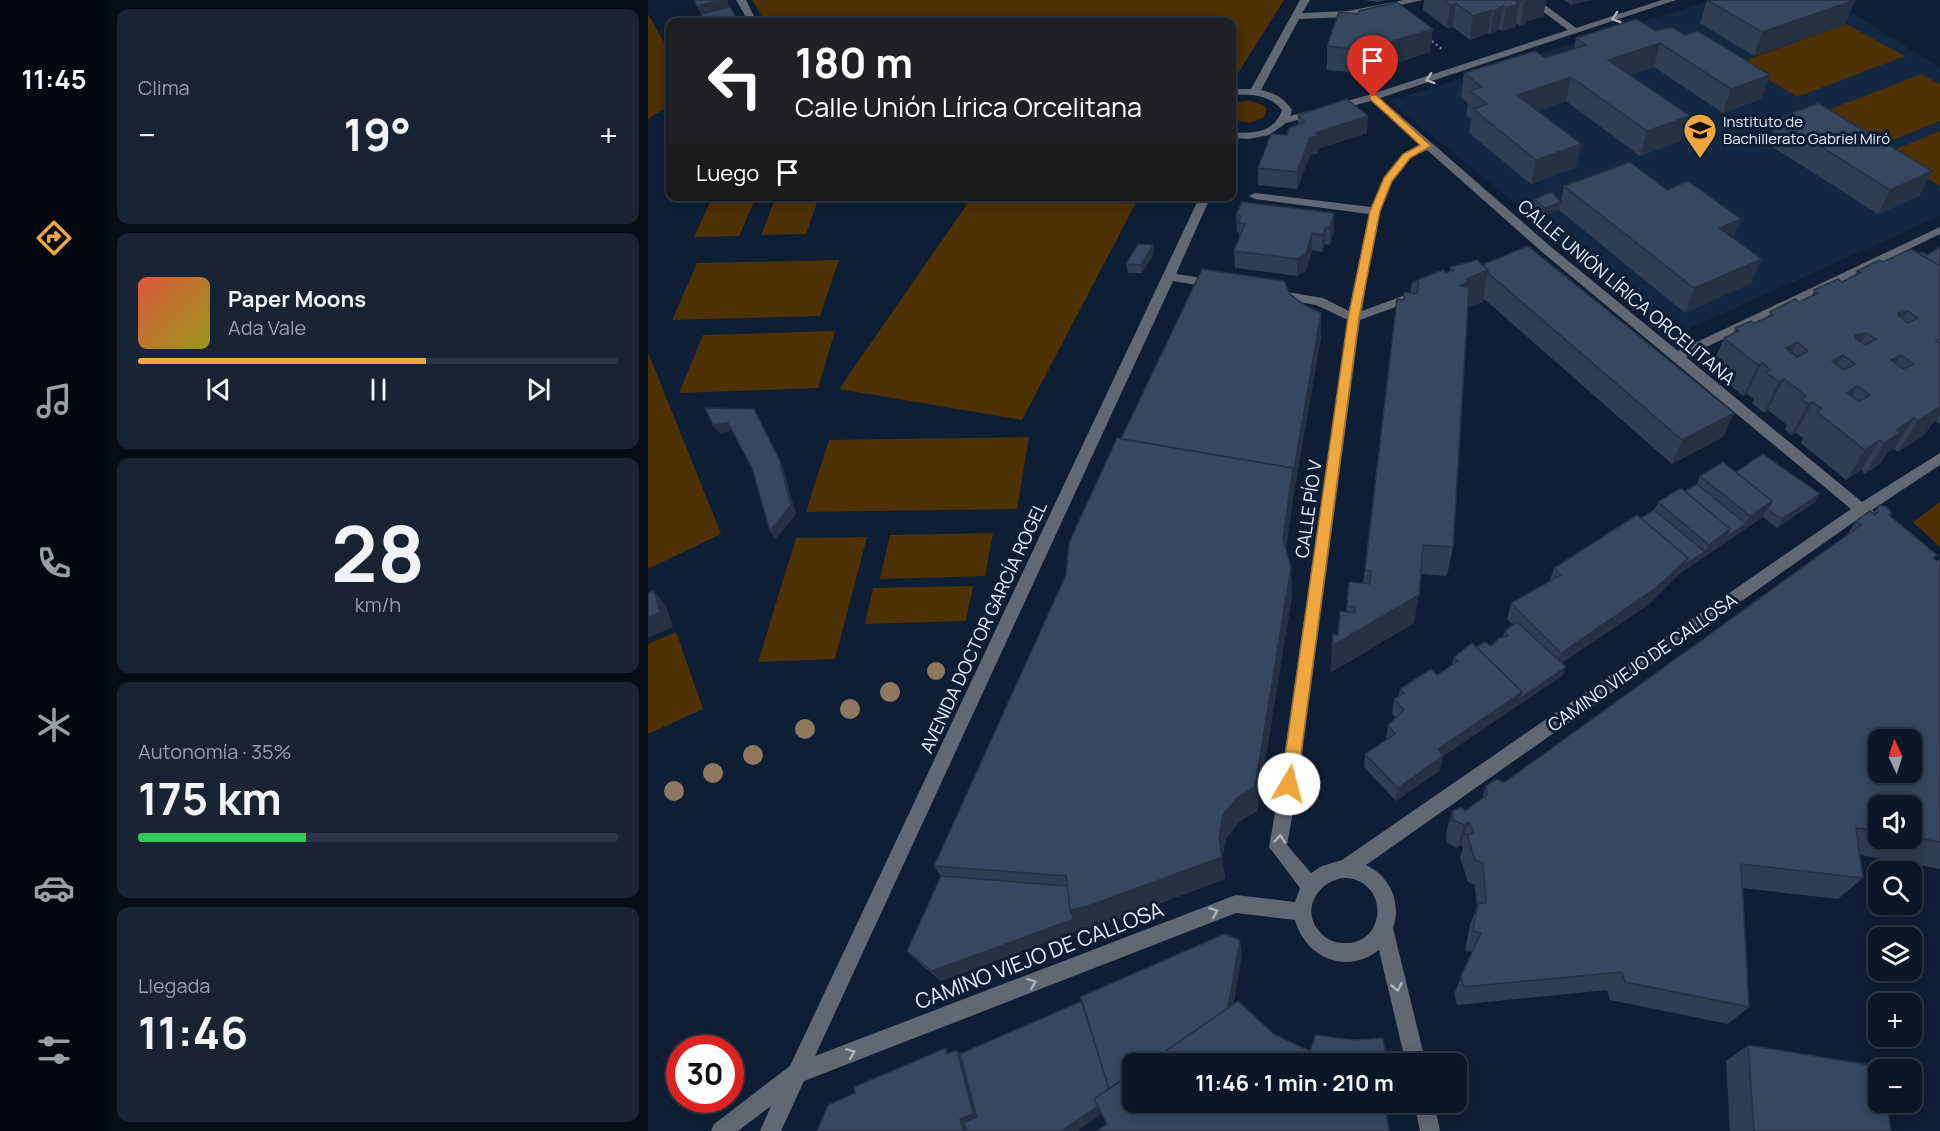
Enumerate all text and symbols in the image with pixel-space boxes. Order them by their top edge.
one-way arrow [1611,11,1622,23]
text: 180 m [795,33,913,91]
pin [1347,35,1398,97]
icon: left [696,42,774,120]
icon: arrive [1356,44,1389,77]
text: 11:45 [21,60,87,97]
one-way arrow [1425,72,1436,84]
text: Clima [138,74,190,101]
text: Calle Unión Lírica Orcelitana [795,88,1142,125]
text: 19° [343,103,411,165]
place label: Instituto de Bachillerato Gabriel Miró [1723,111,1890,149]
text: − [138,112,156,157]
text: + [599,112,618,157]
school or university icon: Instituto de Bachillerato Gabriel Miró [1682,112,1718,159]
icon: arrive [771,156,804,189]
text: Luego [696,158,759,188]
street label: CALLE UNIÓN LÍRICA ORCELITANA [1513,194,1741,391]
icon: directions [33,217,75,259]
text: Paper Moons [228,284,366,314]
text: Ada Vale [228,314,306,341]
icon: previous [202,373,235,406]
icon: pause [362,373,395,406]
icon: next [522,373,555,406]
icon: music [33,380,75,422]
street label: CALLE PÍO V [1289,458,1327,560]
street label: AVENIDA DOCTOR GARCÍA ROGEL [914,497,1052,757]
text: 28 [331,499,425,605]
icon: phone [33,542,75,584]
street label: CAMINO VIEJO DE CALLOSA [1543,587,1742,737]
text: km/h [355,591,401,618]
icon: climate [33,704,75,746]
north arrow [1868,729,1922,783]
map controls [1868,729,1922,1113]
text: Autonomía · 35% [138,738,292,765]
position arrow [1257,752,1321,816]
text: 175 km [138,767,282,829]
button: sound [1868,795,1922,849]
one-way arrow [1273,834,1286,844]
button: search [1868,861,1922,915]
icon: car [33,867,75,909]
street label: CAMINO VIEJO DE CALLOSA [911,895,1167,1015]
one-way arrow [1208,907,1219,919]
button: layers [1868,927,1922,981]
text: Llegada [138,972,210,999]
one-way arrow [1027,977,1037,990]
one-way arrow [1390,981,1403,991]
button: + [1868,993,1922,1047]
text: 11:46 [138,1001,248,1063]
icon: filters [33,1029,75,1071]
speed limit sign: 30 [666,1035,744,1113]
one-way arrow [844,1048,855,1060]
button: − [1868,1059,1922,1113]
text: 11:46 · 1 min · 210 m [1195,1068,1394,1098]

